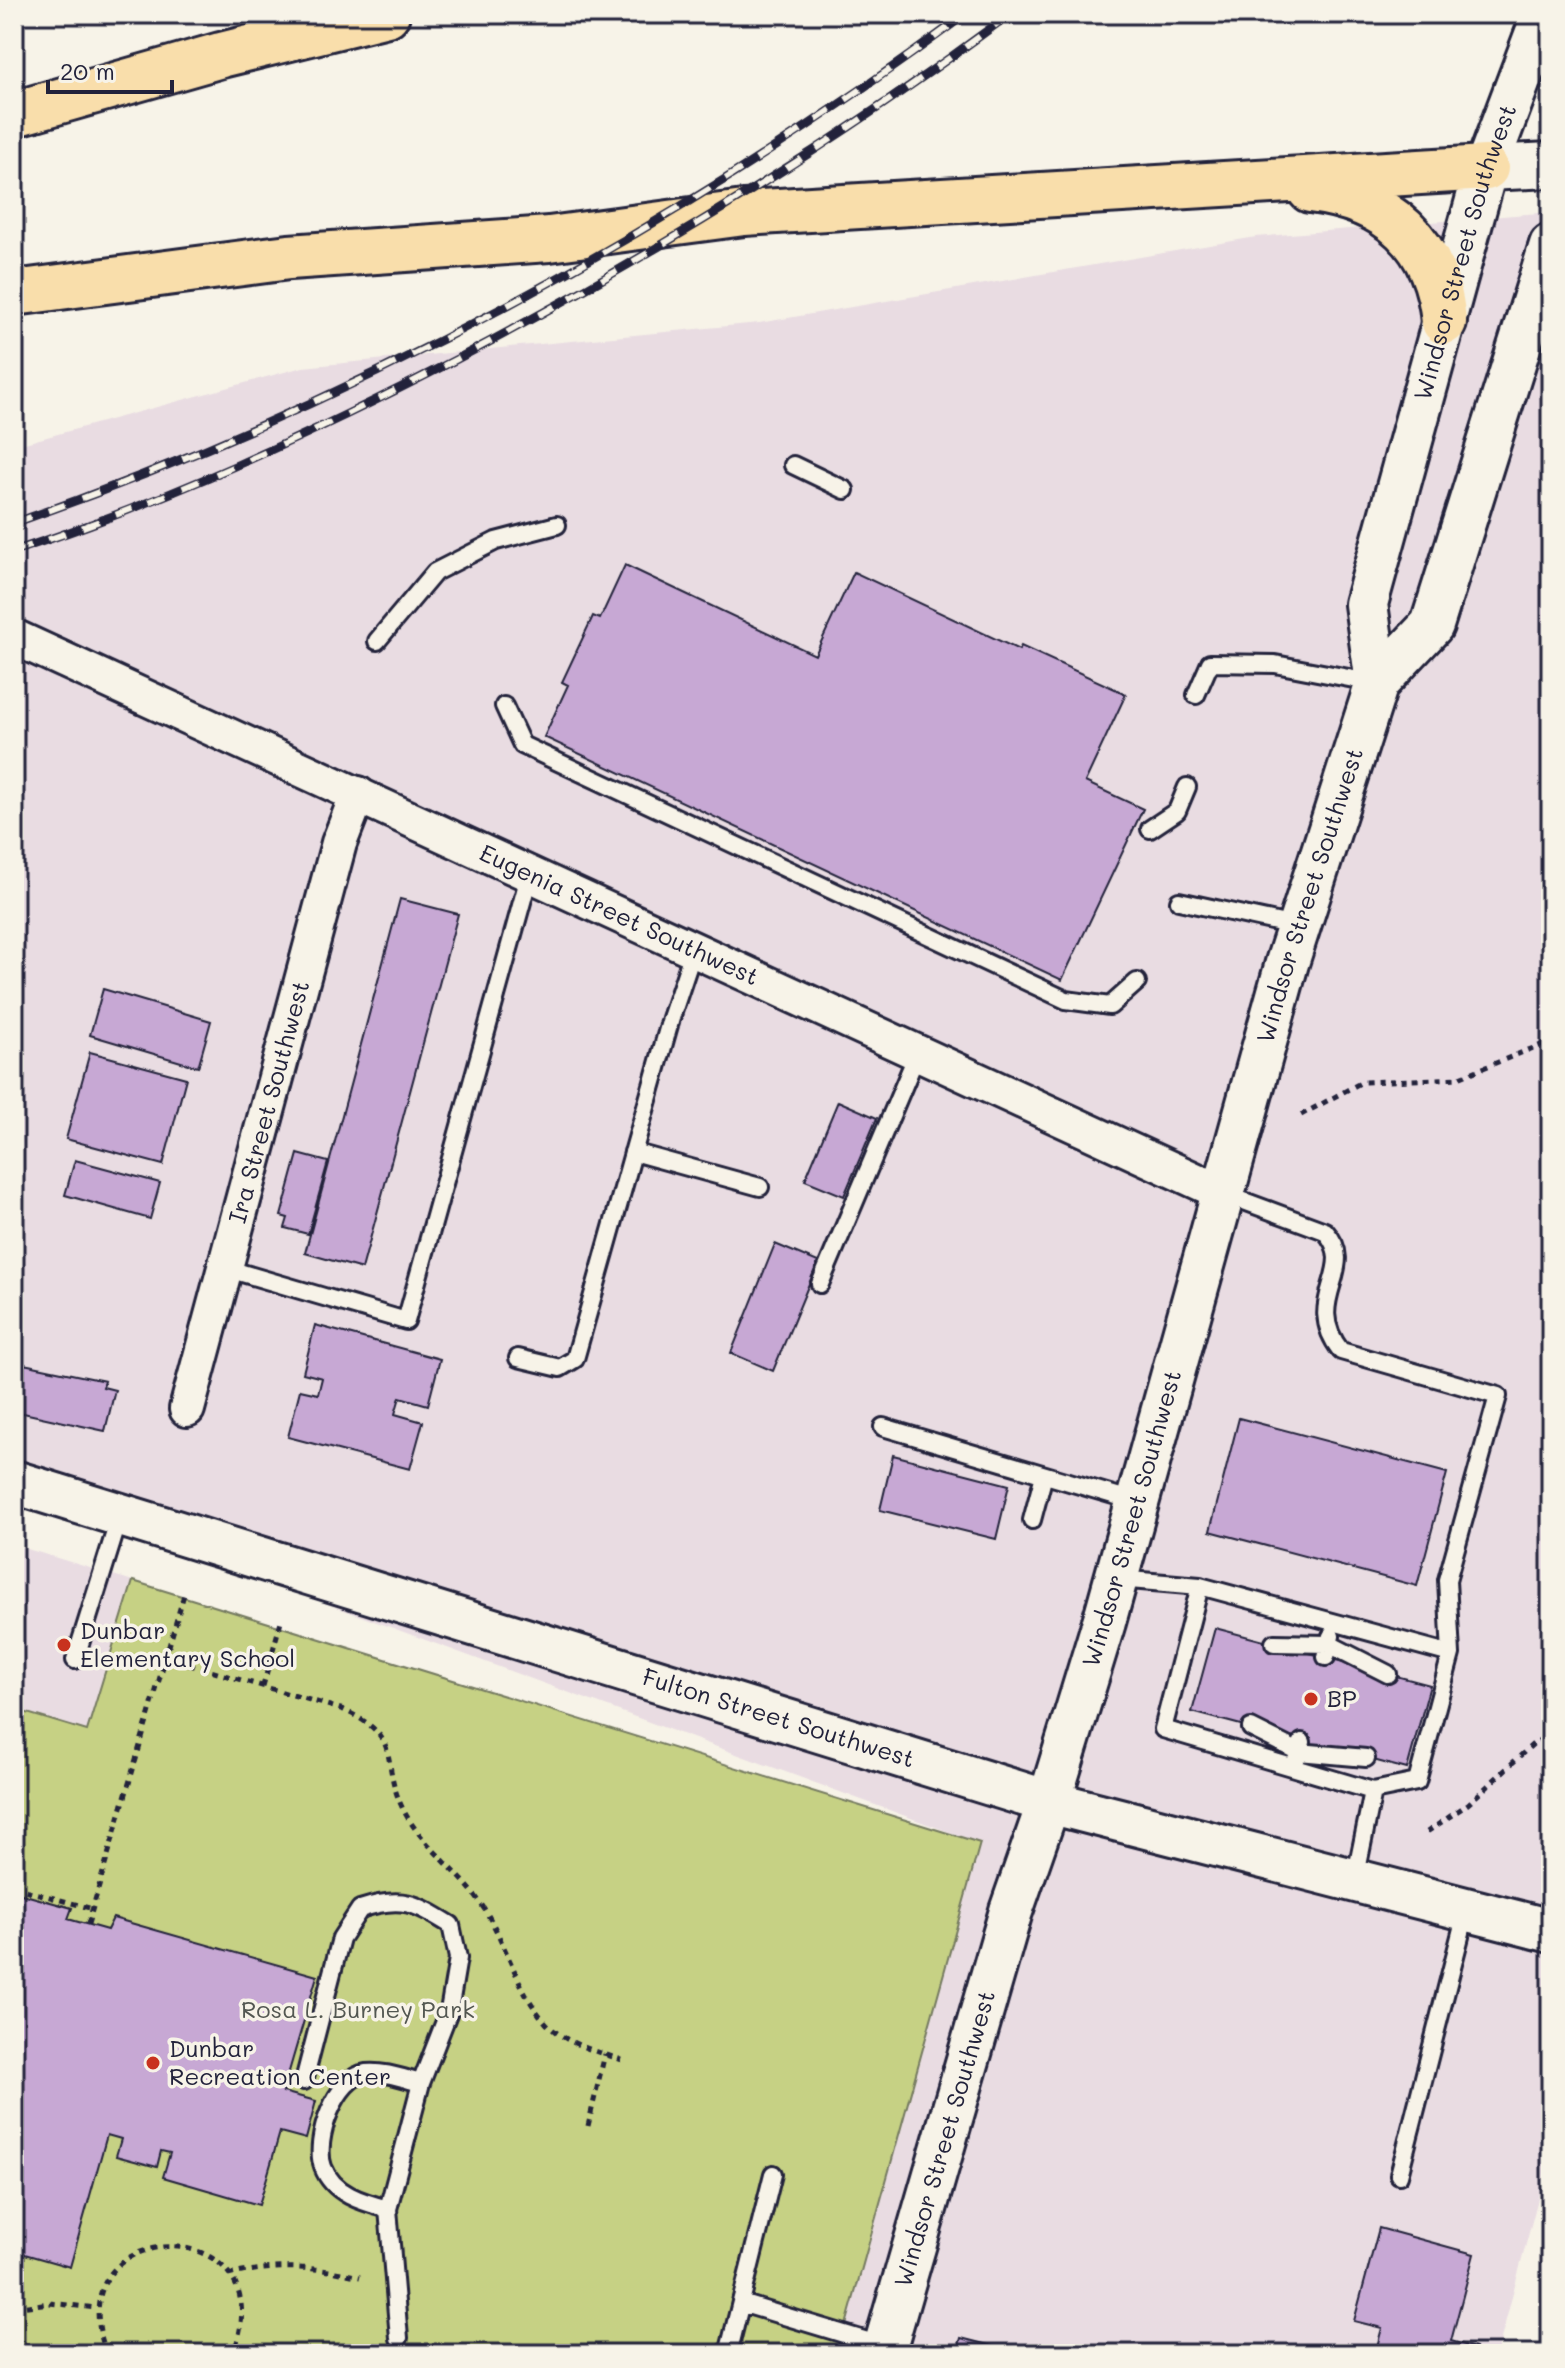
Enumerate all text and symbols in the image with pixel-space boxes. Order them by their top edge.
scale bar [48,44,172,94]
text: 20 m [60,55,115,86]
street label: Windsor Street Southwest [1406,99,1523,404]
street label: Windsor Street Southwest [1249,744,1369,1046]
street label: Eugenia Street Southwest [475,836,764,991]
street label: Ira Street Southwest [221,977,315,1226]
street label: Windsor Street Southwest [1074,1366,1187,1671]
place label: Dunbar Elementary School [80,1614,295,1673]
marker: Dunbar Elementary School [55,1636,73,1654]
street label: Fulton Street Southwest [639,1660,919,1774]
place label: BP [1327,1682,1357,1713]
marker: BP [1302,1690,1320,1708]
street label: Windsor Street Southwest [886,1986,1001,2290]
park label: Rosa L. Burney Park [241,1993,475,2024]
place label: Dunbar Recreation Center [169,2032,391,2091]
marker: Dunbar Recreation Center [144,2054,162,2072]

